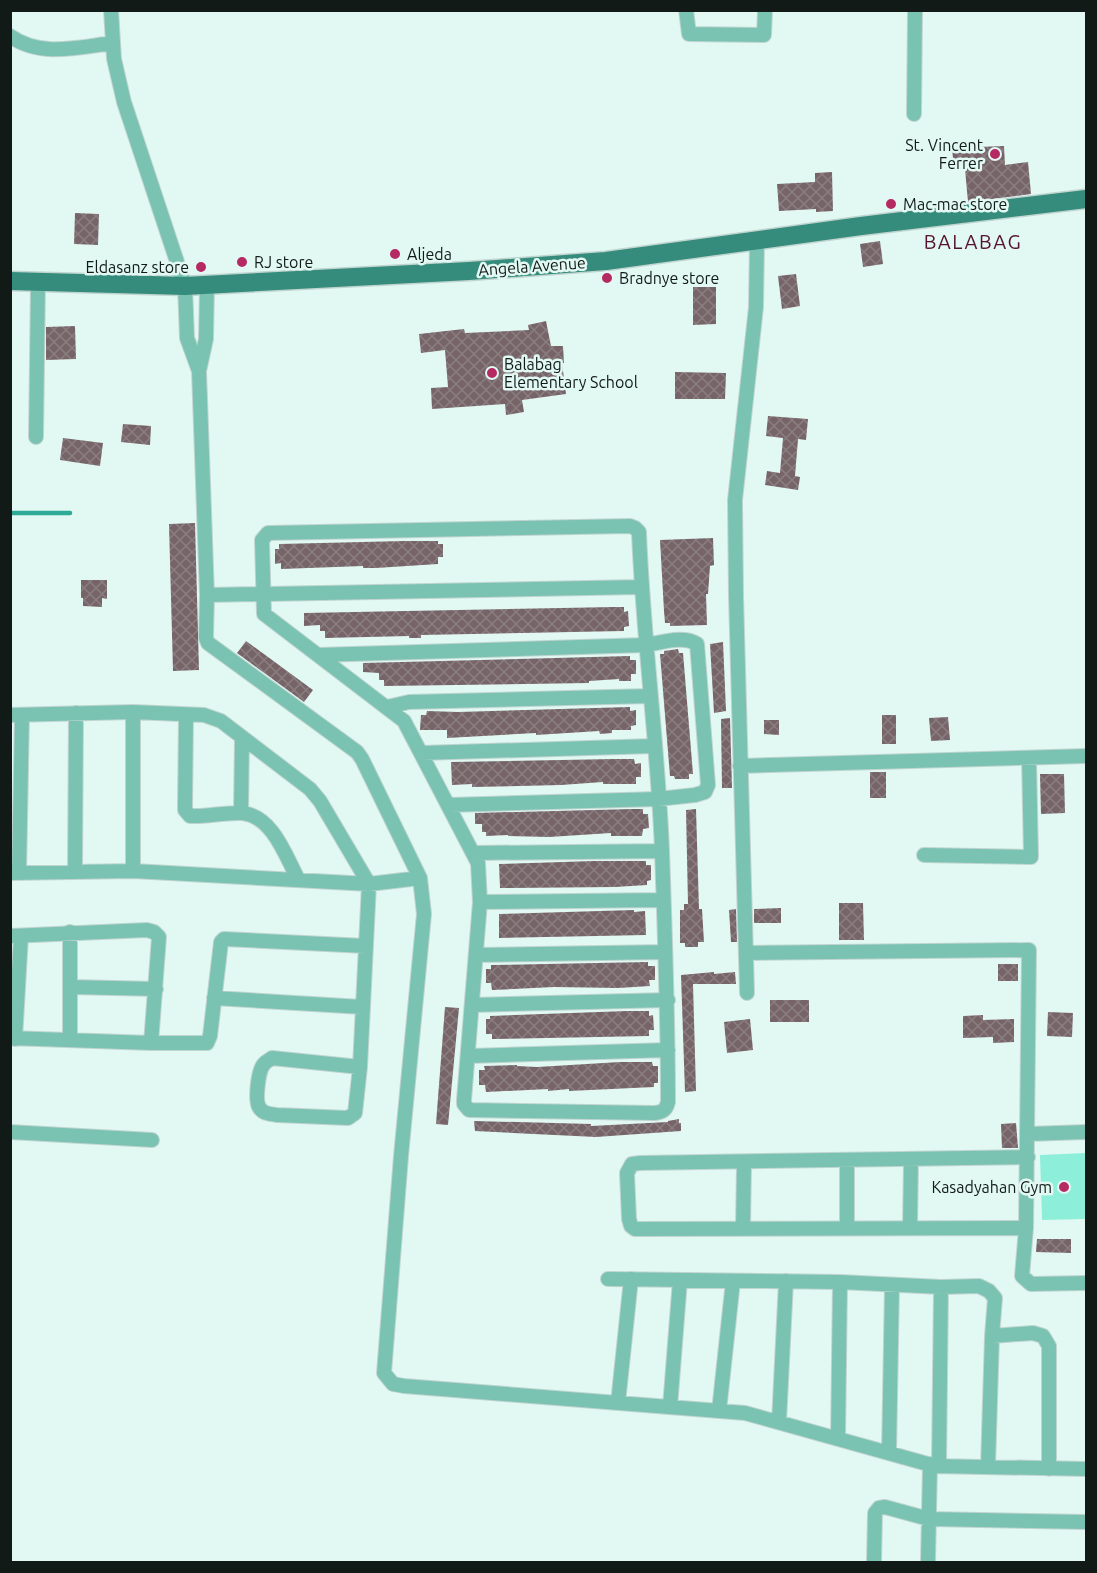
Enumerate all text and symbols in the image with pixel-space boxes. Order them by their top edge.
place label: St. Vincent Ferrer [905,136,984,172]
marker: St. Vincent Ferrer [988,147,1002,161]
place label: Mac-mac store [903,195,1007,213]
marker: Mac-mac store [884,197,898,211]
district label: BALABAG [924,230,1022,253]
place label: Aljeda [407,245,452,263]
marker: Aljeda [388,247,402,261]
place label: RJ store [254,253,313,271]
street label: Angela Avenue [478,253,586,279]
marker: RJ store [235,255,249,269]
place label: Eldasanz store [85,258,189,276]
marker: Eldasanz store [194,260,208,274]
place label: Bradnye store [619,269,719,287]
marker: Bradnye store [600,271,614,285]
place label: Balabag Elementary School [504,355,638,391]
marker: Balabag Elementary School [485,366,499,380]
place label: Kasadyahan Gym [931,1178,1052,1196]
marker: Kasadyahan Gym [1057,1180,1071,1194]

